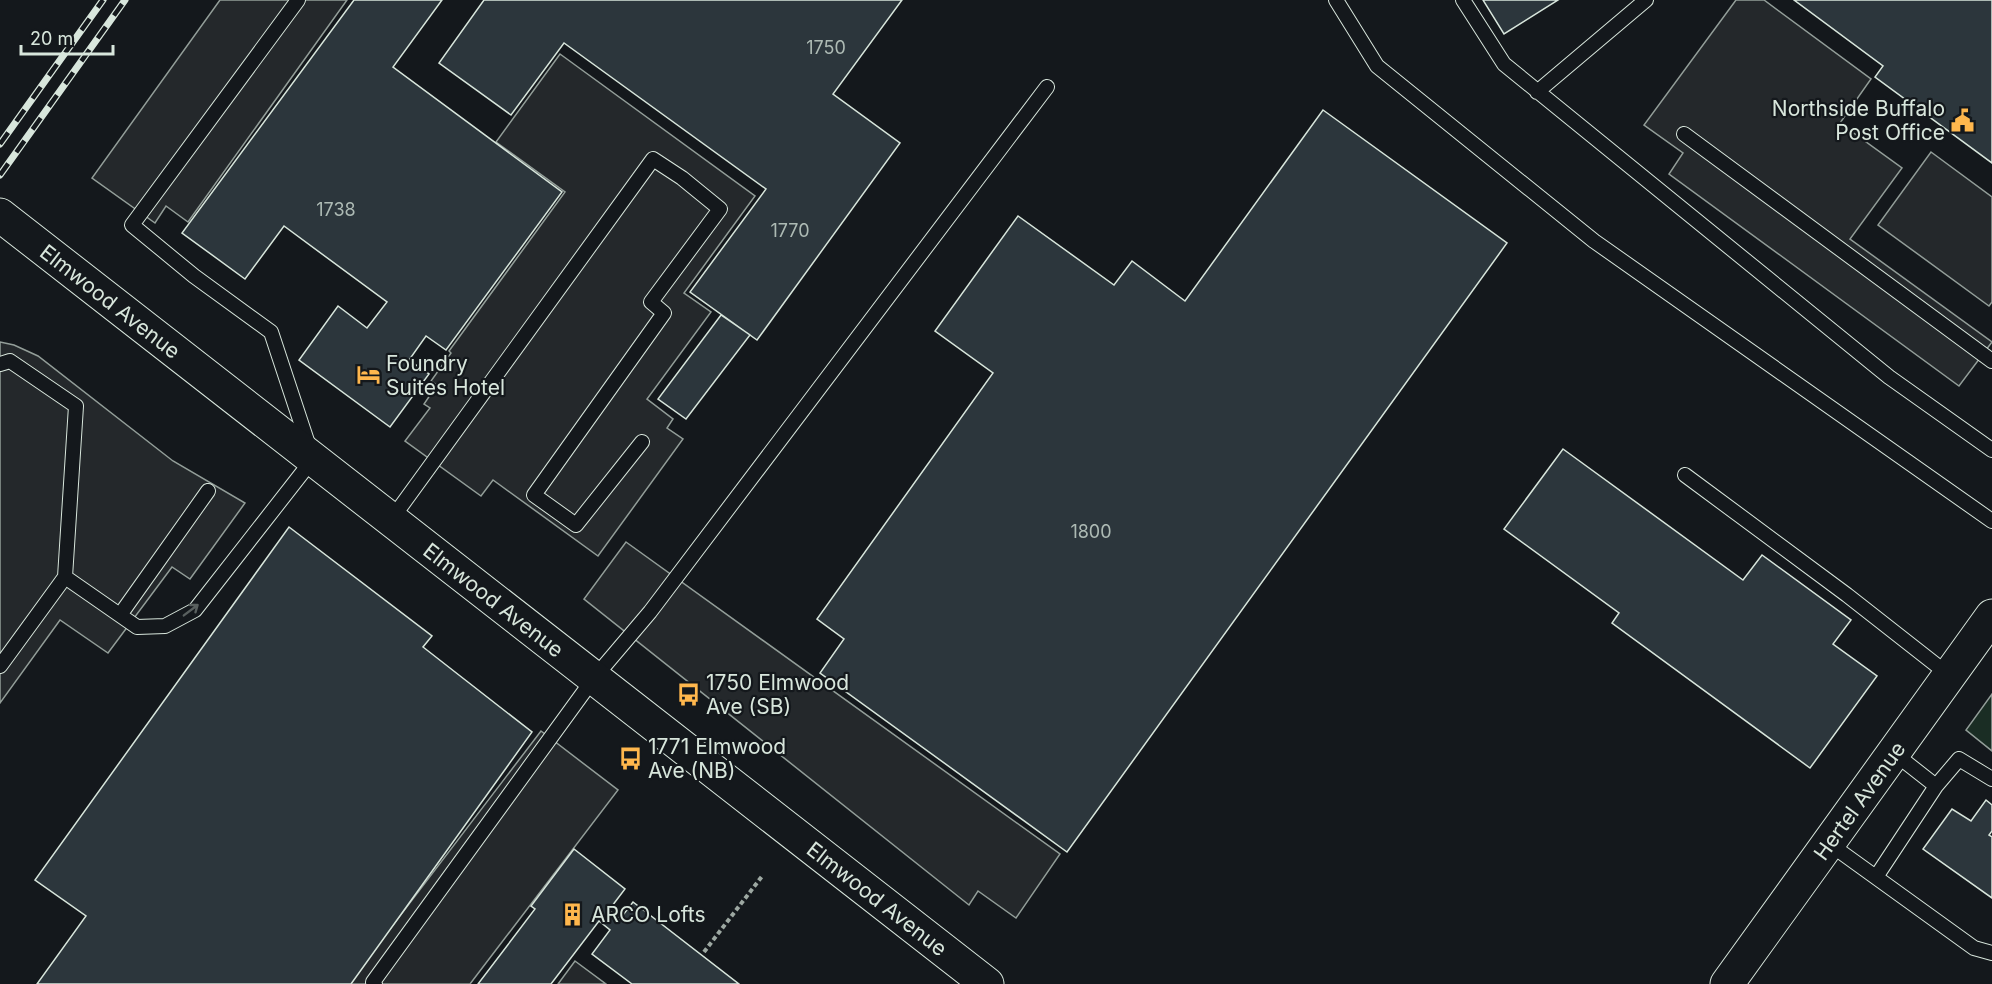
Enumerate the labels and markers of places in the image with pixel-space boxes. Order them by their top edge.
place label: Northside Buffalo Post Office [1772,96,1945,145]
public building icon: Northside Buffalo Post Office [1950,107,1976,133]
place label: Foundry Suites Hotel [386,351,505,400]
hotel icon: Foundry Suites Hotel [355,362,381,388]
place label: 1750 Elmwood Ave (SB) [706,670,849,719]
bus stop icon: 1750 Elmwood Ave (SB) [675,681,701,707]
place label: 1771 Elmwood Ave (NB) [648,734,786,783]
bus stop icon: 1771 Elmwood Ave (NB) [617,745,643,771]
building icon: ARCO Lofts [560,901,586,927]
place label: ARCO Lofts [591,902,706,927]

